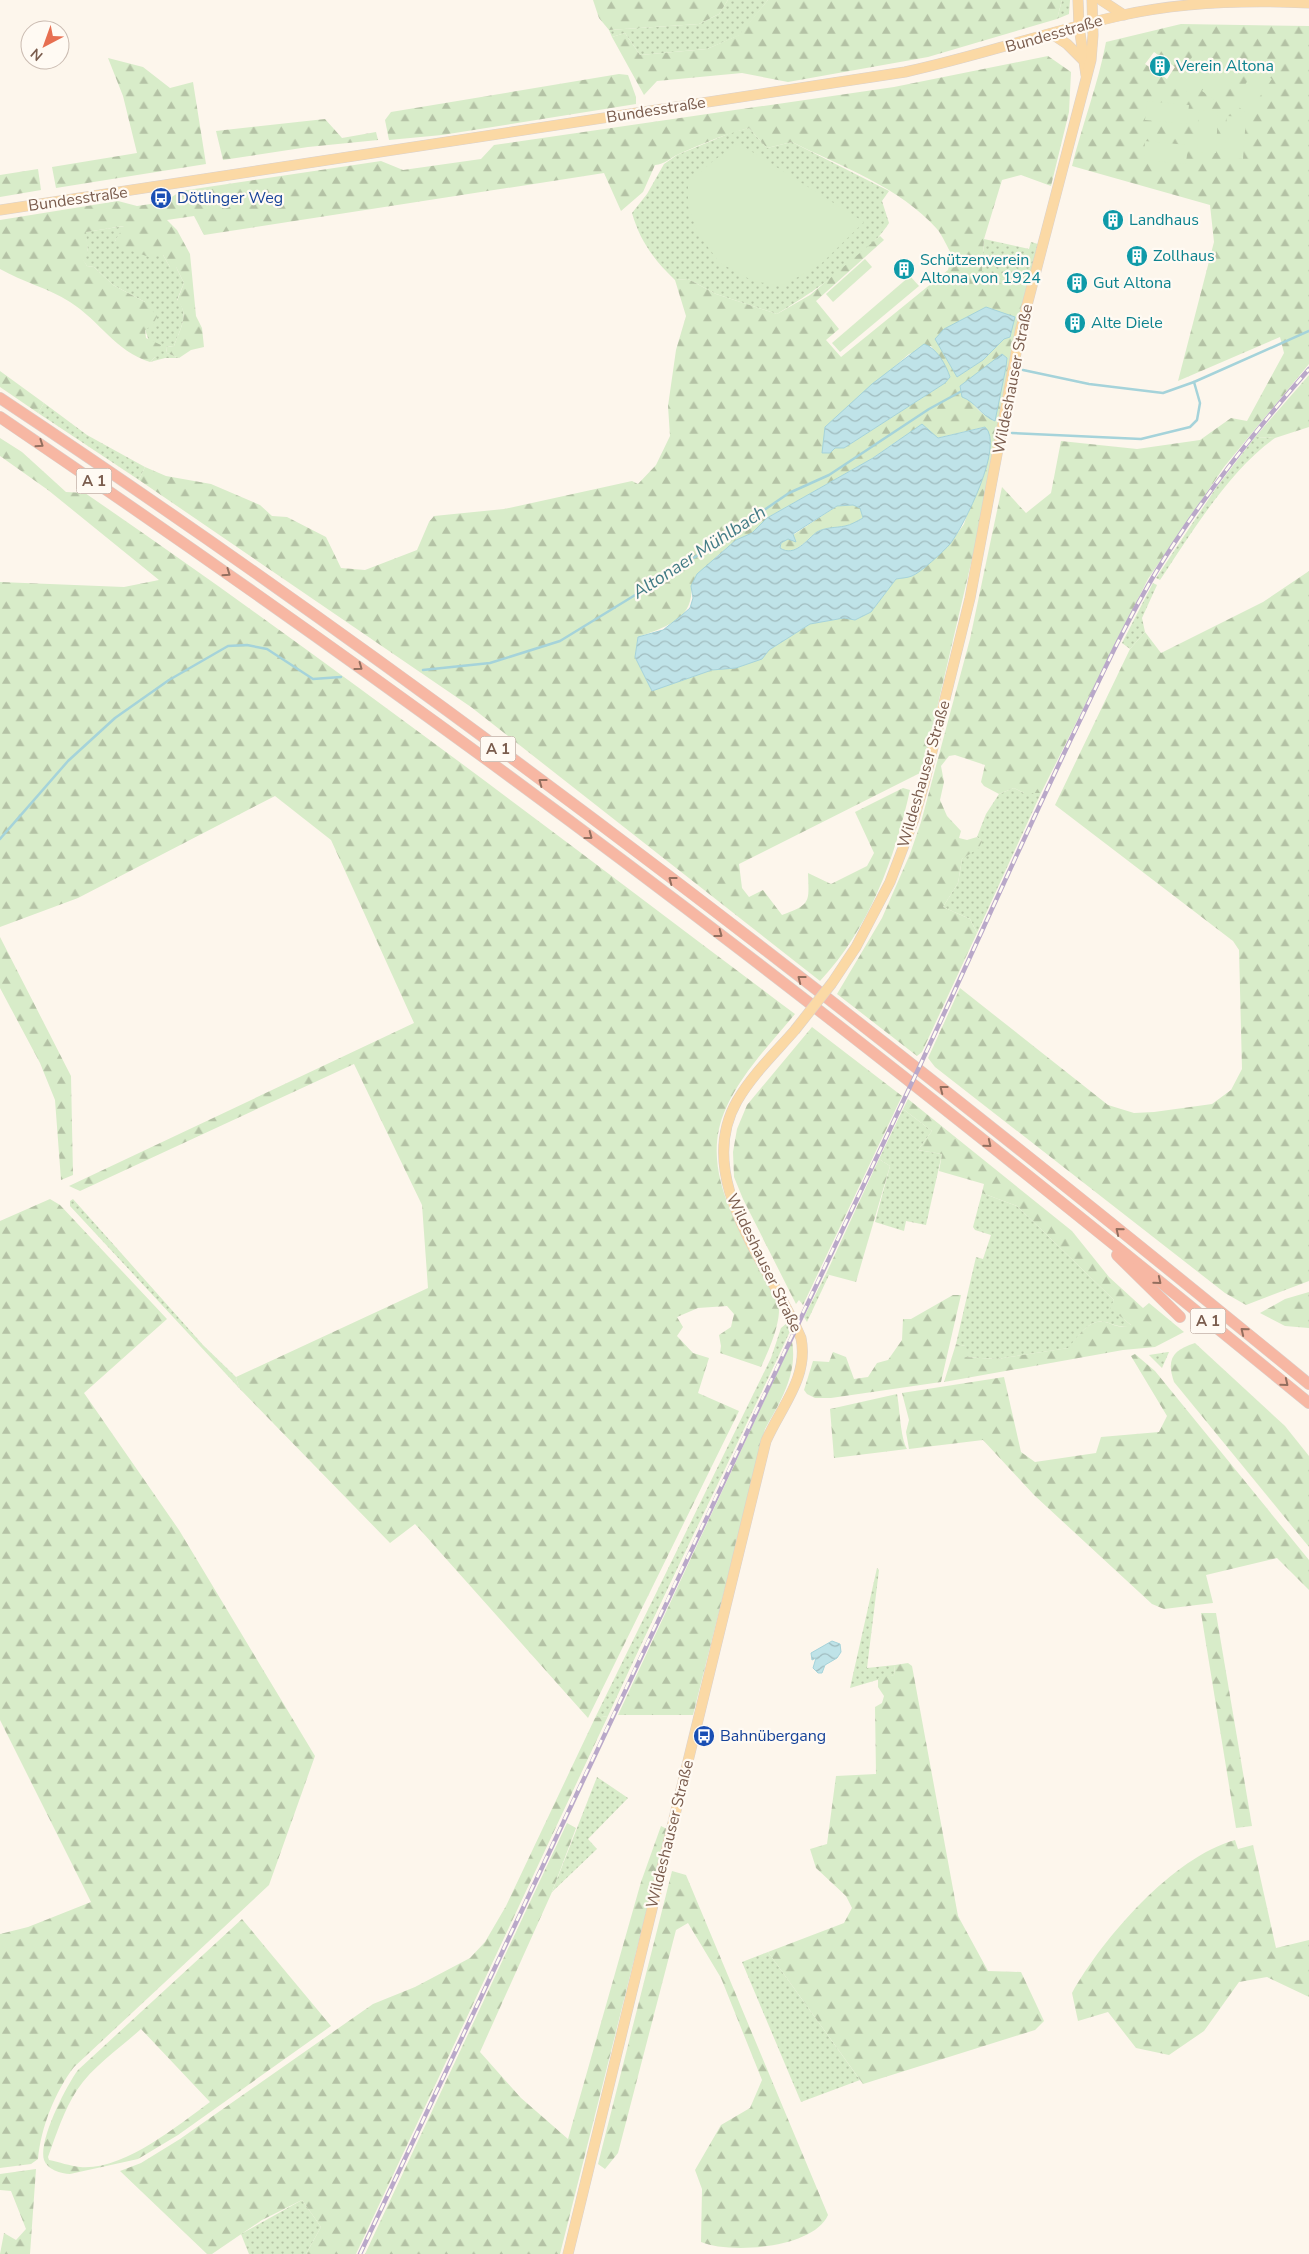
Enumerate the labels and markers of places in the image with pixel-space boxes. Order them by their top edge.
building icon: Verein Altona [1148,54,1172,78]
place label: Verein Altona [1175,55,1274,77]
bus stop icon: Dötlinger Weg [149,186,173,210]
place label: Dötlinger Weg [177,187,283,209]
building icon: Landhaus [1101,208,1125,232]
place label: Landhaus [1129,209,1199,231]
building icon: Zollhaus [1125,244,1149,268]
place label: Zollhaus [1153,245,1215,267]
place label: Schützenverein Altona von 1924 [920,249,1041,289]
building icon: Schützenverein Altona von 1924 [892,257,916,281]
building icon: Gut Altona [1065,271,1089,295]
place label: Gut Altona [1093,272,1172,294]
building icon: Alte Diele [1063,311,1087,335]
place label: Alte Diele [1091,312,1163,334]
bus stop icon: Bahnübergang [692,1724,716,1748]
place label: Bahnübergang [720,1725,826,1747]

